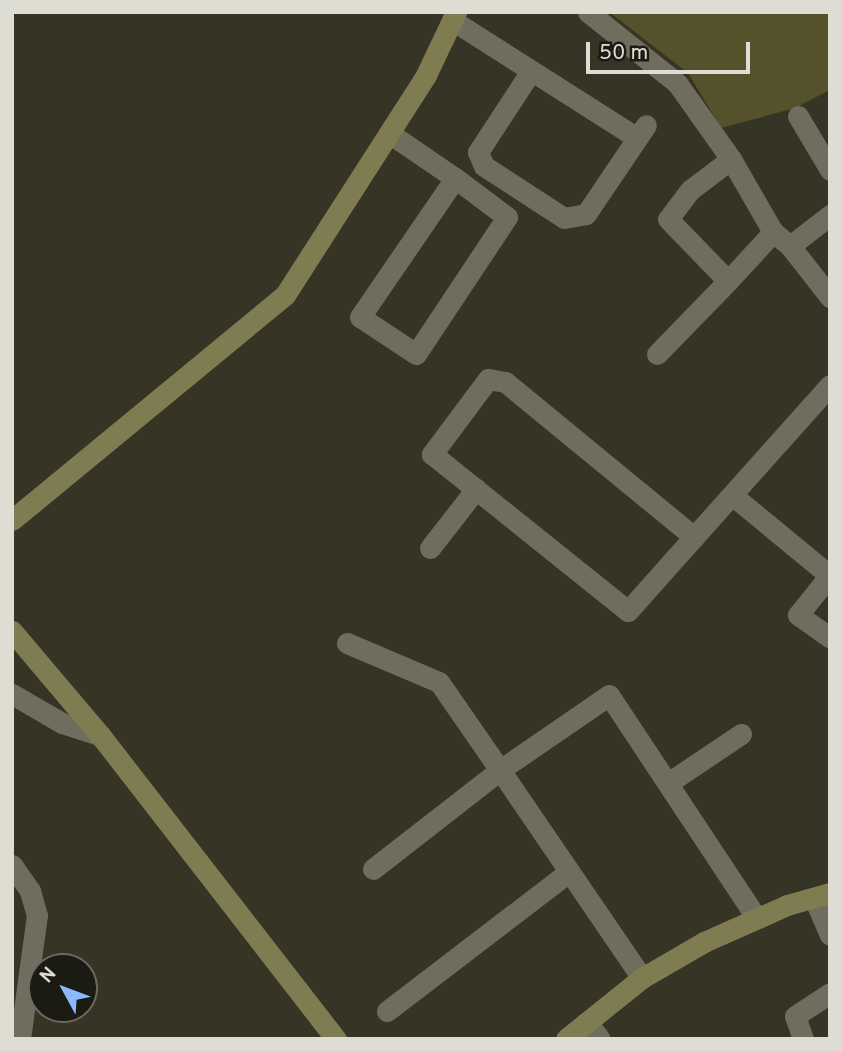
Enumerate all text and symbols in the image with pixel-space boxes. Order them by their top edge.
scale bar [590,28,754,72]
text: 50 m [599,40,648,67]
north arrow [28,953,98,1023]
text: N [35,963,62,989]

